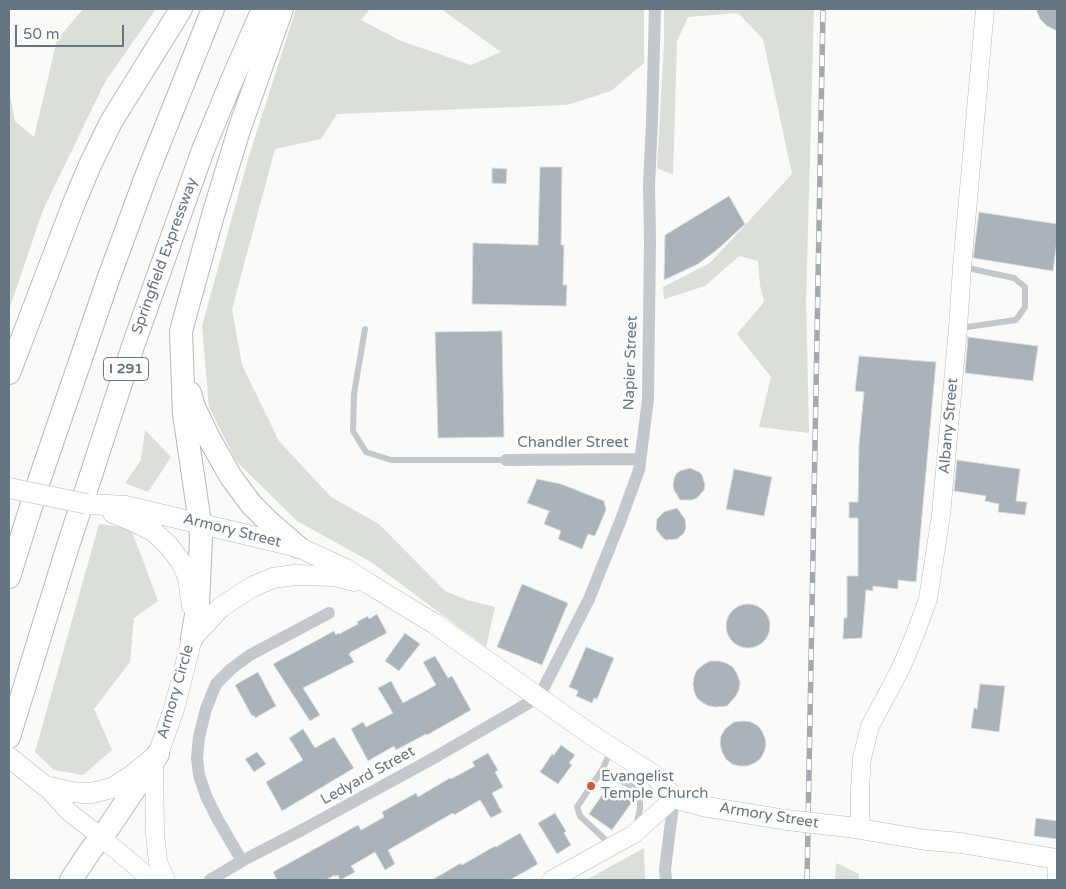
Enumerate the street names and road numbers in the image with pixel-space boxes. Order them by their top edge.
street label: Springfield Expressway [128,175,202,337]
street label: Napier Street [620,315,642,411]
road number: I 291 [104,358,148,380]
street label: Albany Street [936,377,962,475]
street label: Chandler Street [517,434,629,452]
street label: Armory Street [181,510,283,552]
street label: Armory Circle [154,643,198,741]
street label: Ledyard Street [318,743,418,809]
street label: Armory Street [718,799,820,833]

